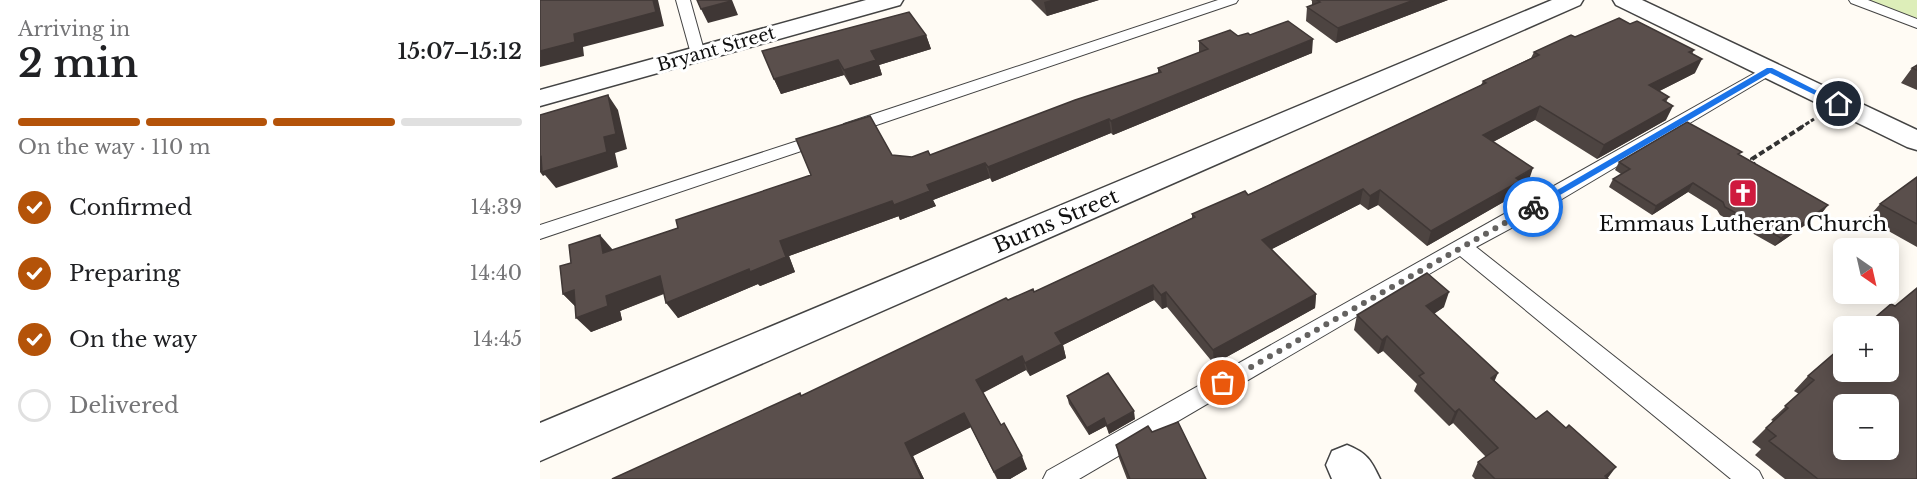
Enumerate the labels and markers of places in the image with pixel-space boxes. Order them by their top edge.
pin [1813,78,1864,129]
church icon: Emmaus Lutheran Church [1727,177,1759,209]
place label: Emmaus Lutheran Church [1599,211,1887,237]
pin [1197,357,1248,408]

